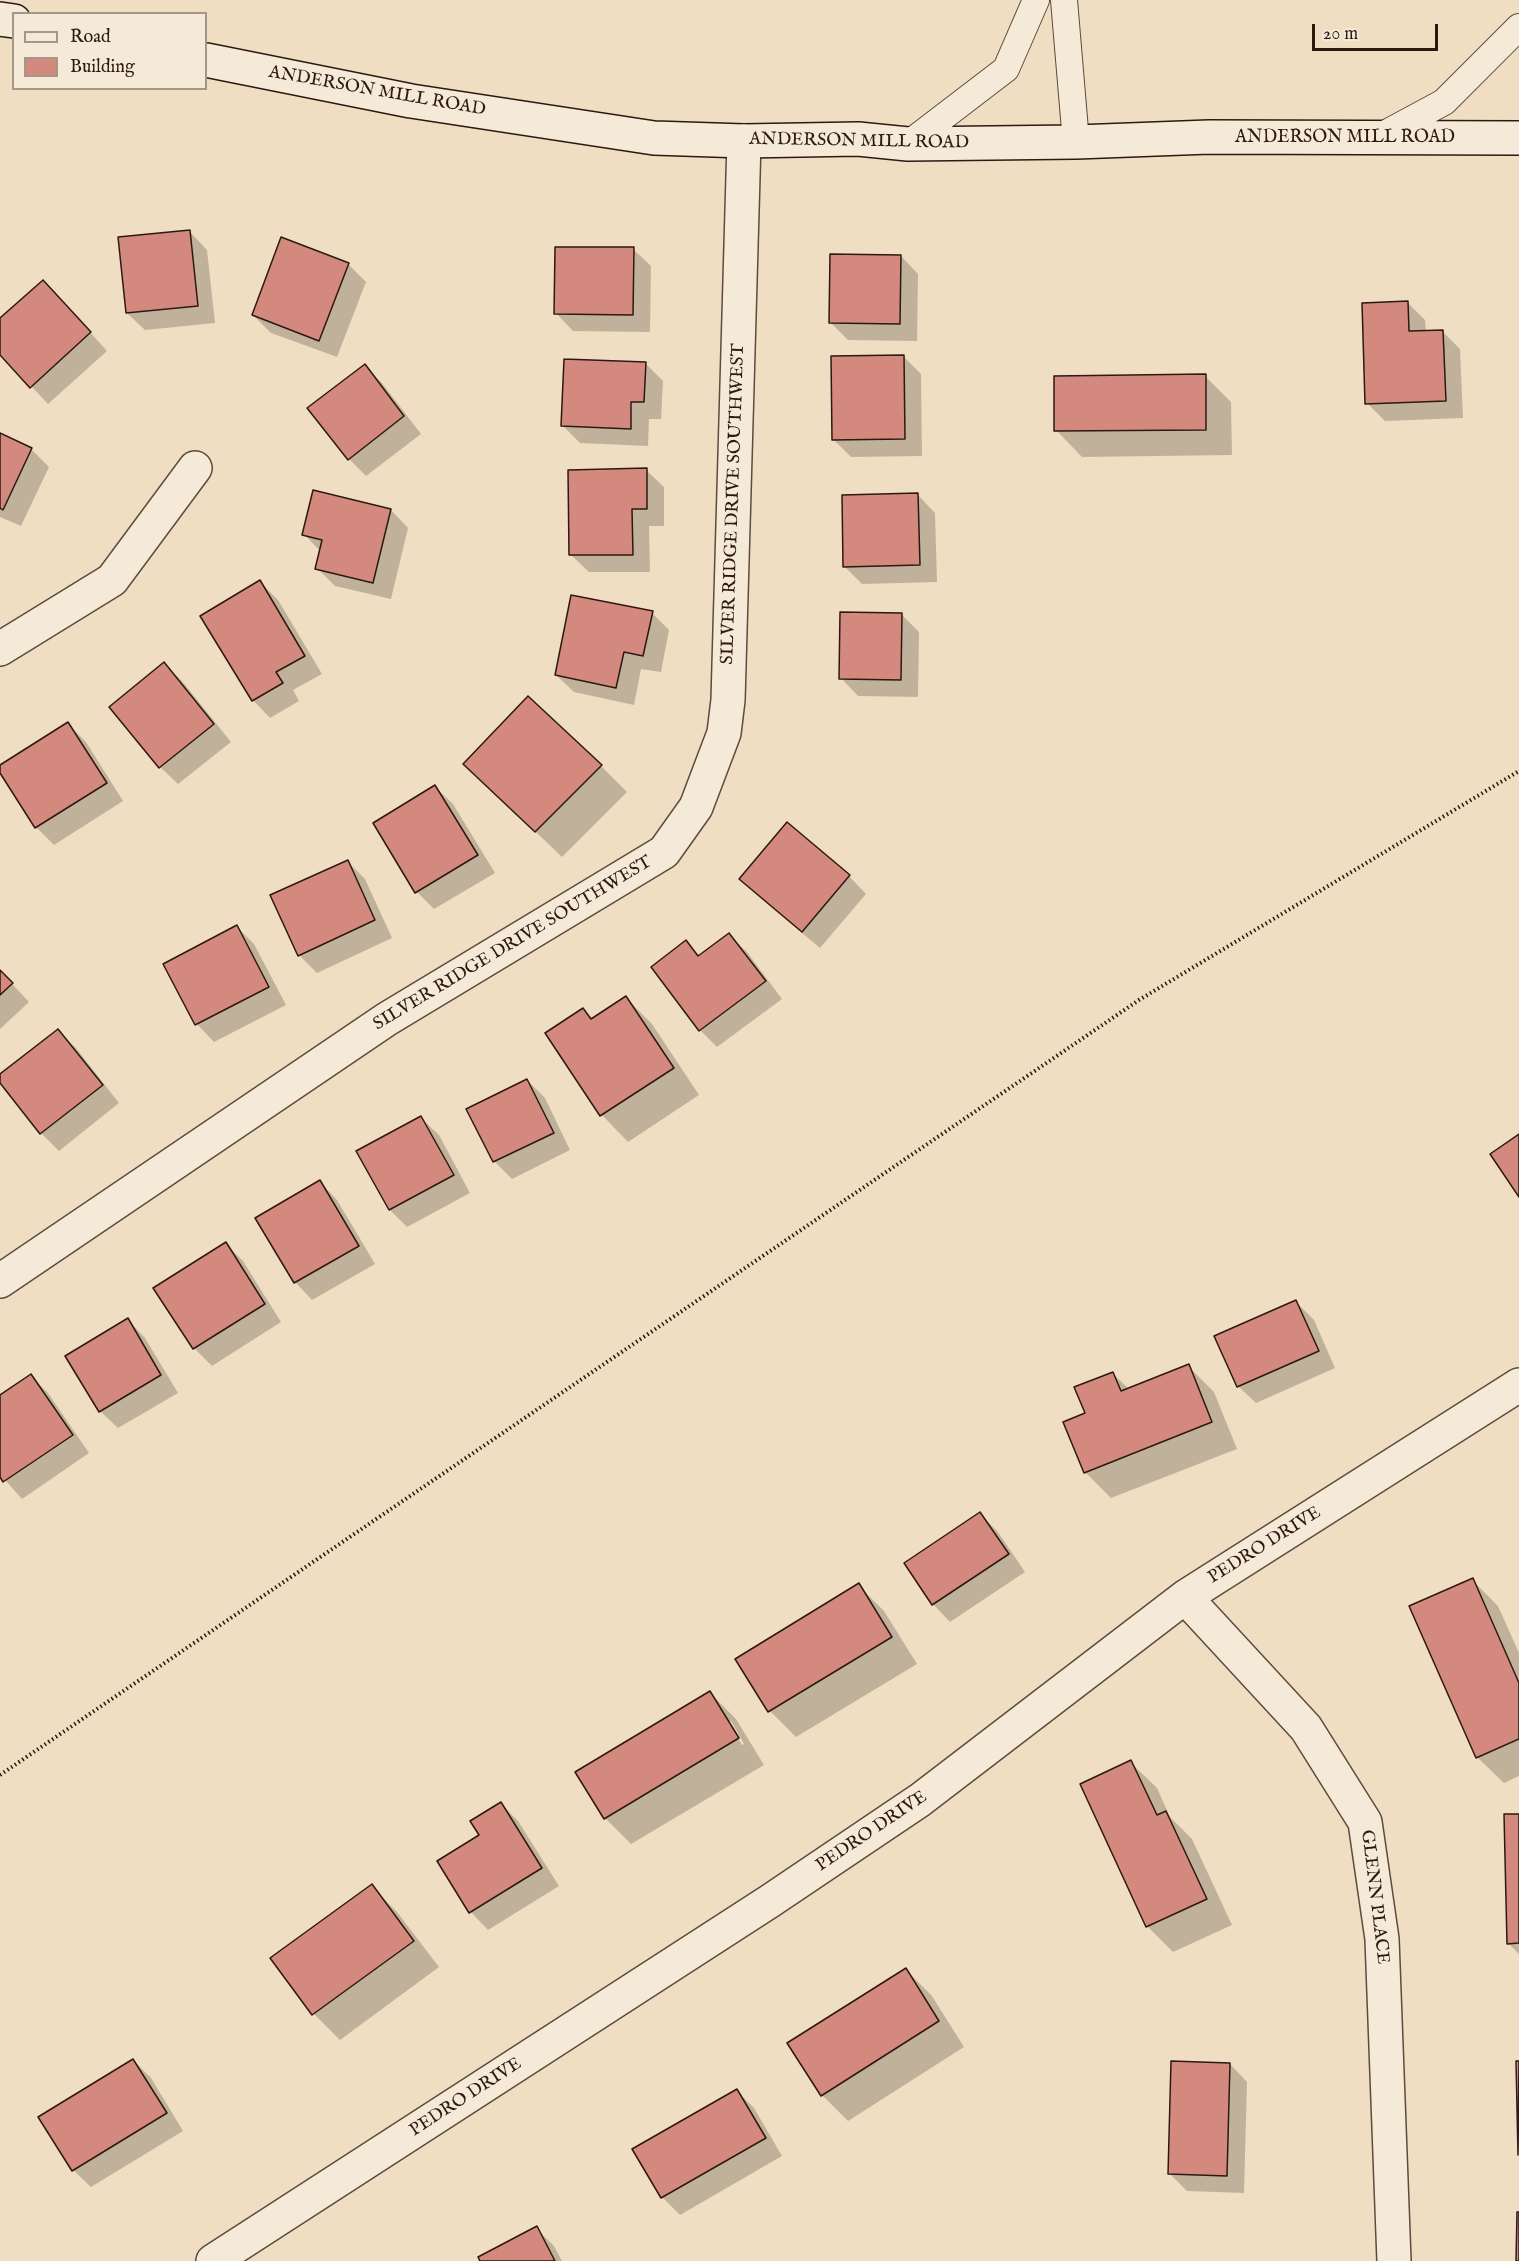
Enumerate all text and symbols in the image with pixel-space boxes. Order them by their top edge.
legend [12,12,207,90]
scale bar [1315,12,1441,50]
text: 20 m [1323,23,1358,46]
text: Road [70,26,111,49]
text: Building [70,56,135,79]
street label: ANDERSON MILL ROAD [267,62,487,122]
street label: ANDERSON MILL ROAD [1235,127,1455,149]
street label: ANDERSON MILL ROAD [749,129,969,155]
street label: SILVER RIDGE DRIVE SOUTHWEST [718,343,750,665]
street label: SILVER RIDGE DRIVE SOUTHWEST [370,852,656,1036]
street label: PEDRO DRIVE [1205,1503,1325,1589]
street label: PEDRO DRIVE [812,1787,932,1877]
street label: GLENN PLACE [1355,1829,1393,1965]
street label: PEDRO DRIVE [406,2054,526,2142]

